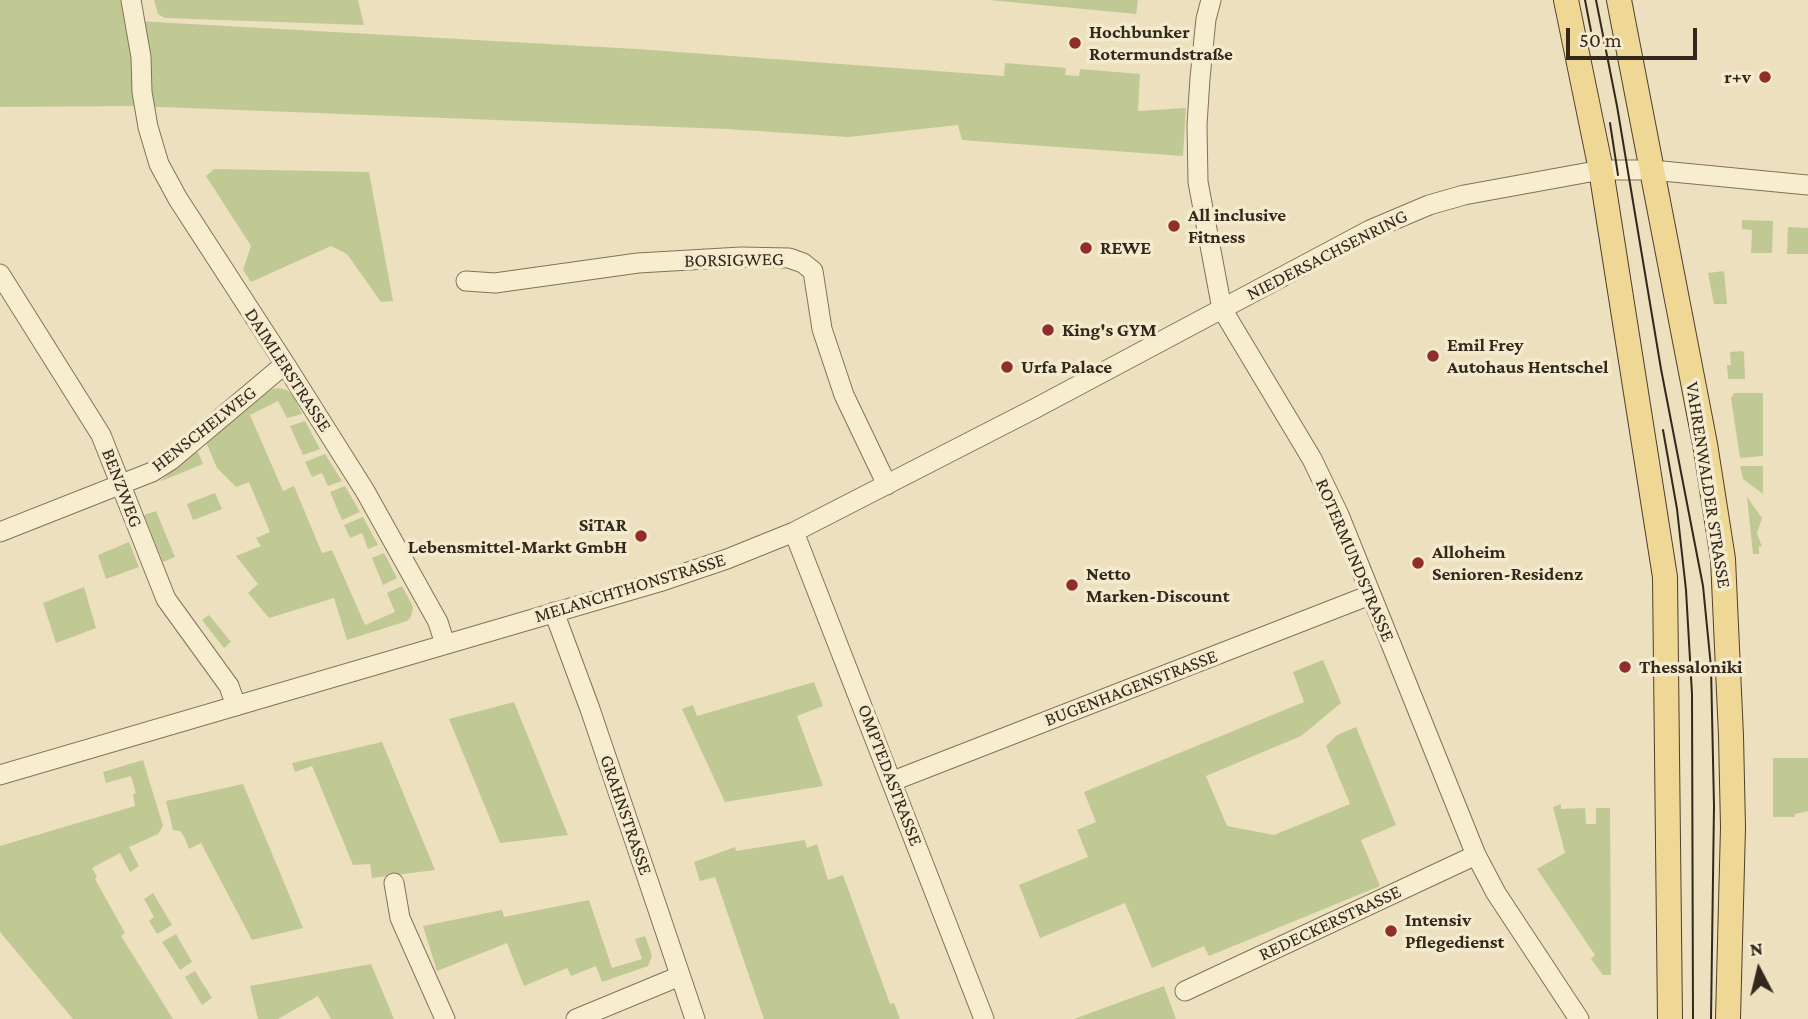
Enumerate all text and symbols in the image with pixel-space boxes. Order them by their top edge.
scale bar [1570,14,1701,58]
place label: Hochbunker Rotermundstraße [1089,21,1233,65]
text: 50 m [1579,28,1622,52]
marker: Hochbunker Rotermundstraße [1067,35,1083,51]
place label: r+v [1724,66,1751,88]
marker: r+v [1757,69,1773,85]
place label: All inclusive Fitness [1188,204,1286,248]
street label: NIEDERSACHSENRING [1243,205,1411,305]
marker: All inclusive Fitness [1166,218,1182,234]
place label: REWE [1100,237,1151,259]
marker: REWE [1078,240,1094,256]
street label: BORSIGWEG [684,248,784,272]
street label: DAIMLERSTRASSE [240,304,336,436]
place label: King's GYM [1062,319,1156,341]
marker: King's GYM [1040,322,1056,338]
place label: Emil Frey Autohaus Hentschel [1447,334,1609,378]
marker: Emil Frey Autohaus Hentschel [1425,348,1441,364]
place label: Urfa Palace [1021,356,1112,378]
marker: Urfa Palace [999,359,1015,375]
street label: VAHRENWALDER STRASSE [1680,380,1736,590]
street label: HENSCHELWEG [147,381,261,477]
street label: BENZWEG [97,445,147,531]
street label: ROTERMUNDSTRASSE [1310,475,1400,645]
place label: SiTAR Lebensmittel-Markt GmbH [408,514,627,558]
marker: SiTAR Lebensmittel-Markt GmbH [633,528,649,544]
place label: Alloheim Senioren-Residenz [1432,541,1583,585]
street label: MELANCHTHONSTRASSE [532,548,728,628]
marker: Alloheim Senioren-Residenz [1410,555,1426,571]
place label: Netto Marken-Discount [1086,563,1230,607]
marker: Netto Marken-Discount [1064,577,1080,593]
street label: BUGENHAGENSTRASSE [1041,644,1221,732]
place label: Thessaloniki [1639,656,1742,678]
marker: Thessaloniki [1617,659,1633,675]
street label: OMPTEDASTRASSE [853,701,927,849]
street label: GRAHNSTRASSE [595,752,657,878]
street label: REDECKERSTRASSE [1255,880,1405,966]
place label: Intensiv Pflegedienst [1405,909,1504,953]
marker: Intensiv Pflegedienst [1383,923,1399,939]
north arrow [1724,935,1794,1005]
text: N [1749,937,1764,960]

